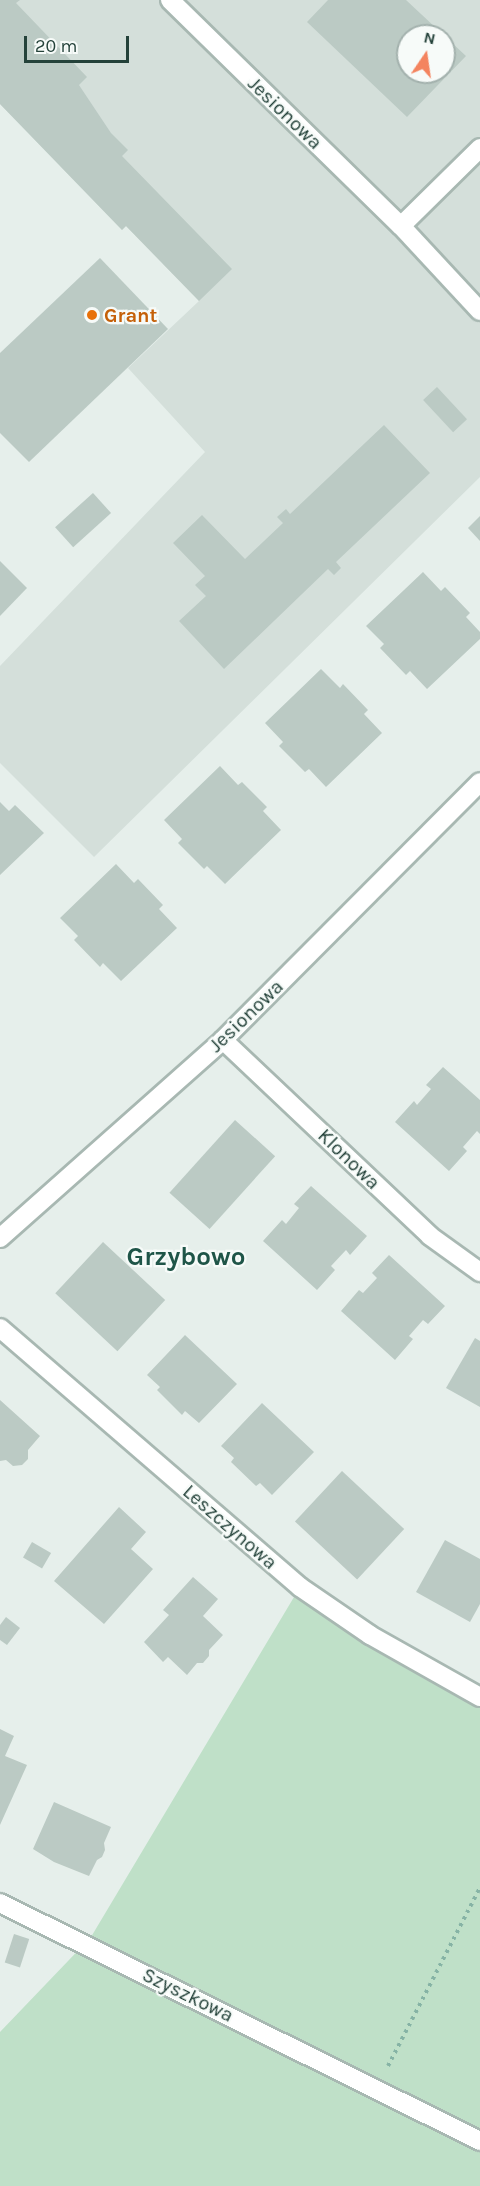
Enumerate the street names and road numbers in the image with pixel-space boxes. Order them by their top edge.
street label: Jesionowa [243,72,327,154]
street label: Jesionowa [204,975,288,1057]
street label: Klonowa [313,1124,385,1194]
street label: Leszczynowa [178,1479,282,1575]
street label: Szyszkowa [138,1963,238,2027]

